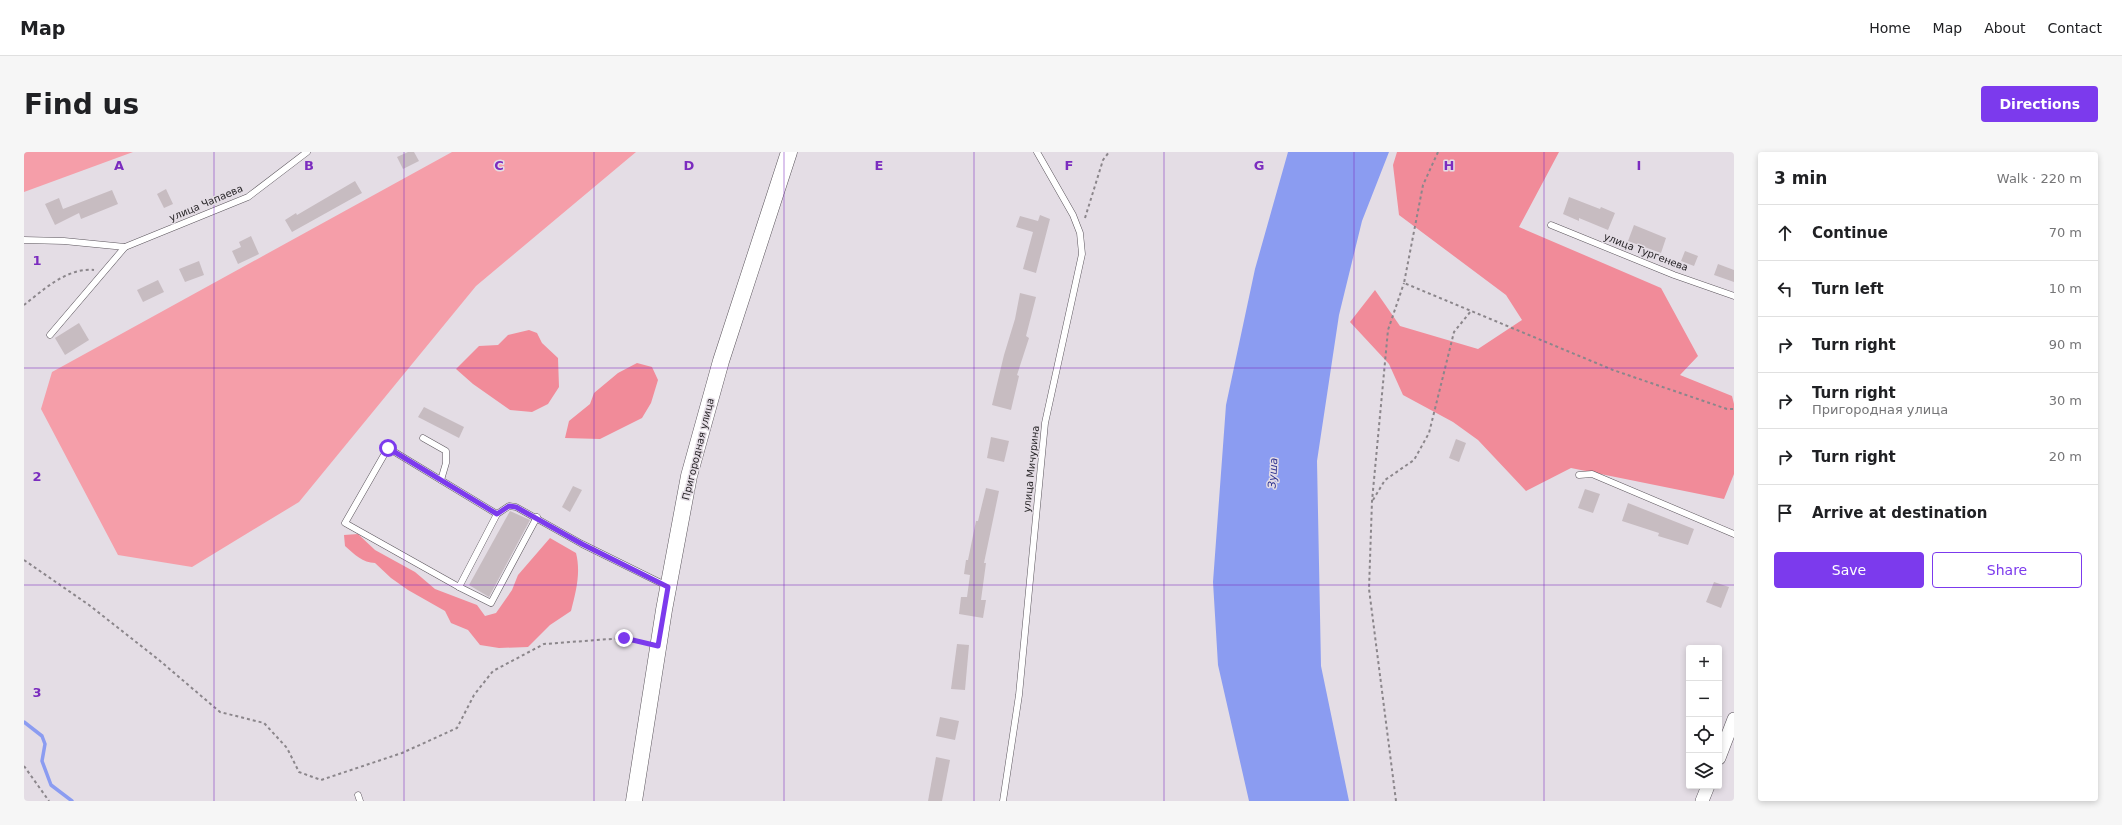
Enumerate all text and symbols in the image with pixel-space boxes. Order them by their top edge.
text: Map [20,17,65,39]
text: Home [1869,20,1911,36]
text: Map [1933,20,1962,36]
text: About [1984,20,2026,36]
text: Contact [2048,20,2102,36]
button: Directions [1981,86,2098,122]
text: Find us [24,88,139,121]
text: A [114,158,124,173]
text: B [304,158,314,173]
text: C [494,158,504,173]
text: D [684,158,695,173]
text: E [875,158,883,173]
text: F [1065,158,1073,173]
text: G [1254,158,1264,173]
text: H [1444,158,1454,173]
text: I [1637,158,1641,173]
text: 3 min [1774,168,1827,188]
text: Walk · 220 m [1997,171,2082,186]
street label: улица Чапаева [168,183,244,223]
icon: ahead [1774,222,1796,244]
text: Continue [1812,224,1888,242]
text: 70 m [2049,225,2082,240]
street label: улица Тургенева [1602,231,1690,273]
text: 1 [32,253,42,268]
icon: left [1774,278,1796,300]
text: Turn left [1812,280,1884,298]
text: 10 m [2049,281,2082,296]
icon: right [1774,334,1796,356]
text: Turn right [1812,336,1896,354]
text: 90 m [2049,337,2082,352]
text: Turn right [1812,384,1896,402]
icon: right [1774,390,1796,412]
text: 30 m [2049,393,2082,408]
street label: Пригородная улица [680,397,716,501]
text: Пригородная улица [1812,402,1948,417]
street label: улица Мичурина [1021,425,1041,513]
route start [379,439,397,457]
icon: right [1774,446,1796,468]
text: Turn right [1812,448,1896,466]
text: 20 m [2049,449,2082,464]
water label: Зуша [1265,457,1281,489]
text: 2 [32,469,42,484]
icon: arrive [1774,502,1796,524]
text: Arrive at destination [1812,504,1987,522]
button: Save [1774,552,1924,588]
button: Share [1932,552,2082,588]
route end [615,629,633,647]
map controls [1686,645,1722,789]
button: + [1686,645,1722,681]
button: − [1686,681,1722,717]
text: 3 [32,685,42,700]
button: locate [1686,717,1722,753]
button: layers [1686,753,1722,789]

